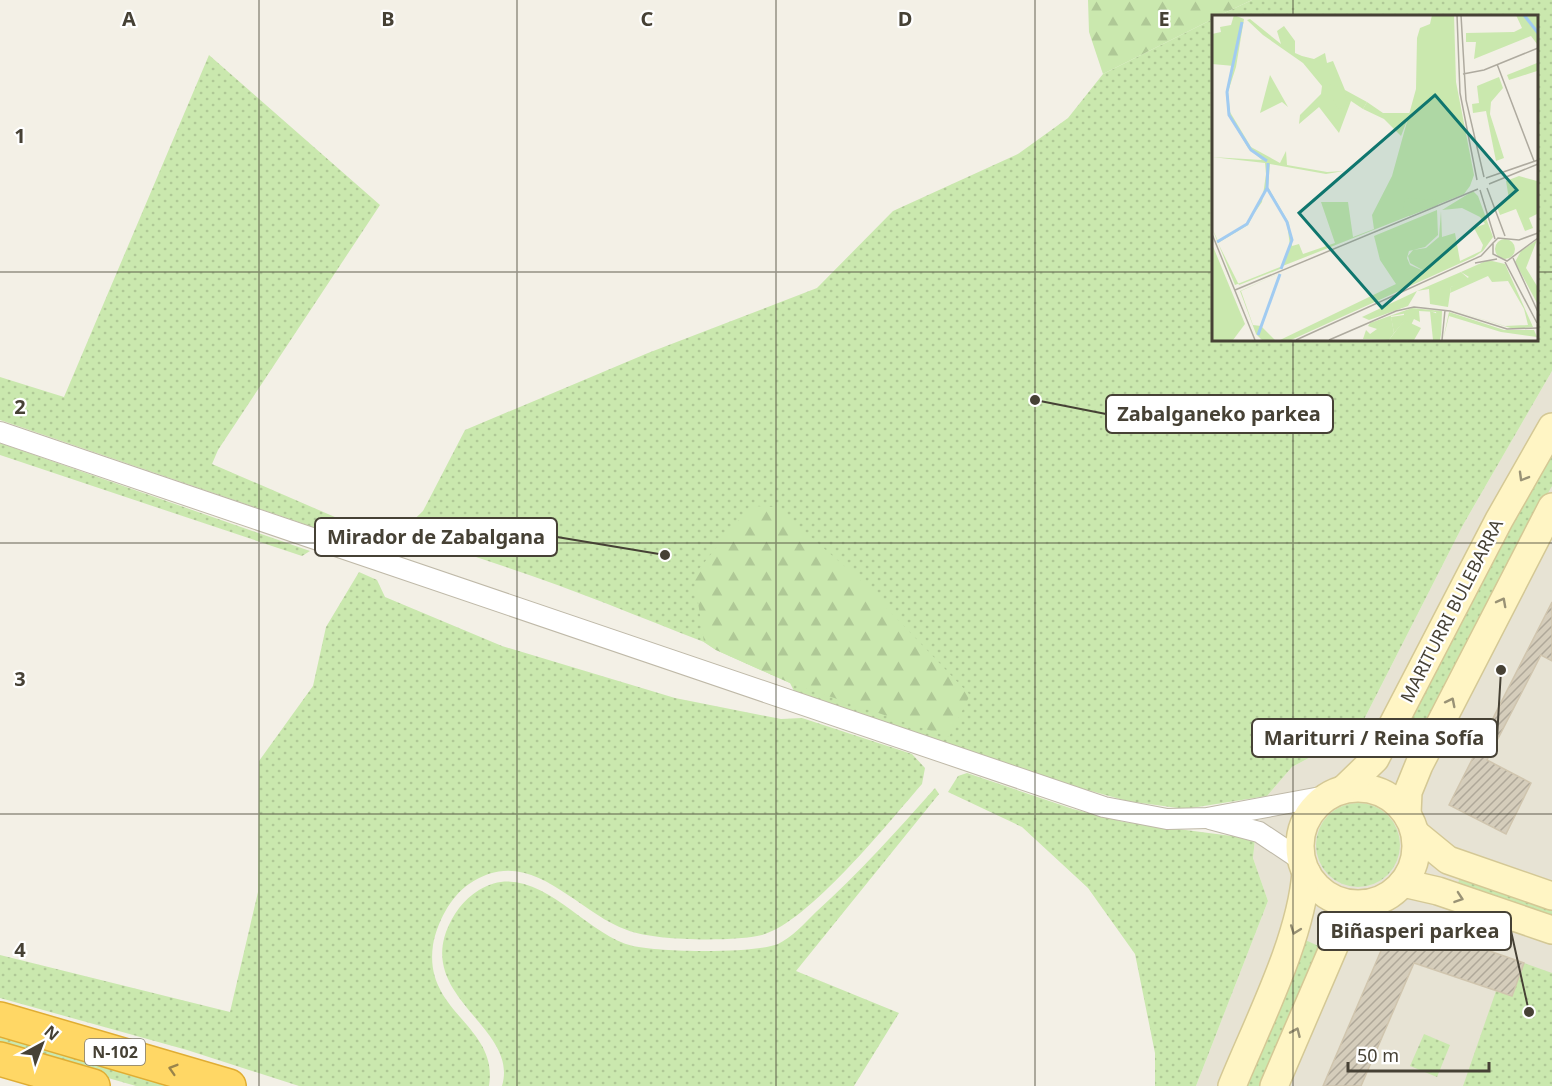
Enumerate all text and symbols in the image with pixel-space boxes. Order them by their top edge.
text: A [122,5,136,32]
text: B [381,5,395,32]
text: C [641,5,654,32]
text: D [898,5,912,32]
text: E [1158,5,1170,32]
inset map [1212,15,1537,340]
text: 1 [14,122,26,149]
text: 2 [14,393,26,420]
callout: Zabalganeko parkea [1106,395,1333,433]
text: Zabalganeko parkea [1117,400,1321,427]
one-way arrow [1519,471,1530,482]
street label: MARITURRI BULEBARRA [1394,514,1508,706]
callout: Mirador de Zabalgana [315,518,557,556]
text: Mirador de Zabalgana [327,523,545,550]
one-way arrow [1495,598,1506,608]
text: 3 [14,665,26,692]
one-way arrow [1443,697,1455,708]
callout: Mariturri / Reina Sofía [1252,719,1497,757]
text: Mariturri / Reina Sofía [1264,724,1484,751]
one-way arrow [1453,890,1464,903]
callout: Biñasperi parkea [1318,912,1511,950]
text: Biñasperi parkea [1331,917,1499,944]
one-way arrow [1290,924,1303,934]
text: 4 [14,936,26,963]
north arrow [12,1014,72,1074]
text: N [40,1020,64,1045]
one-way arrow [1289,1027,1301,1038]
scale bar [1348,1035,1489,1073]
road number: N-102 [85,1039,145,1065]
text: 50 m [1357,1043,1399,1067]
one-way arrow [168,1064,179,1076]

